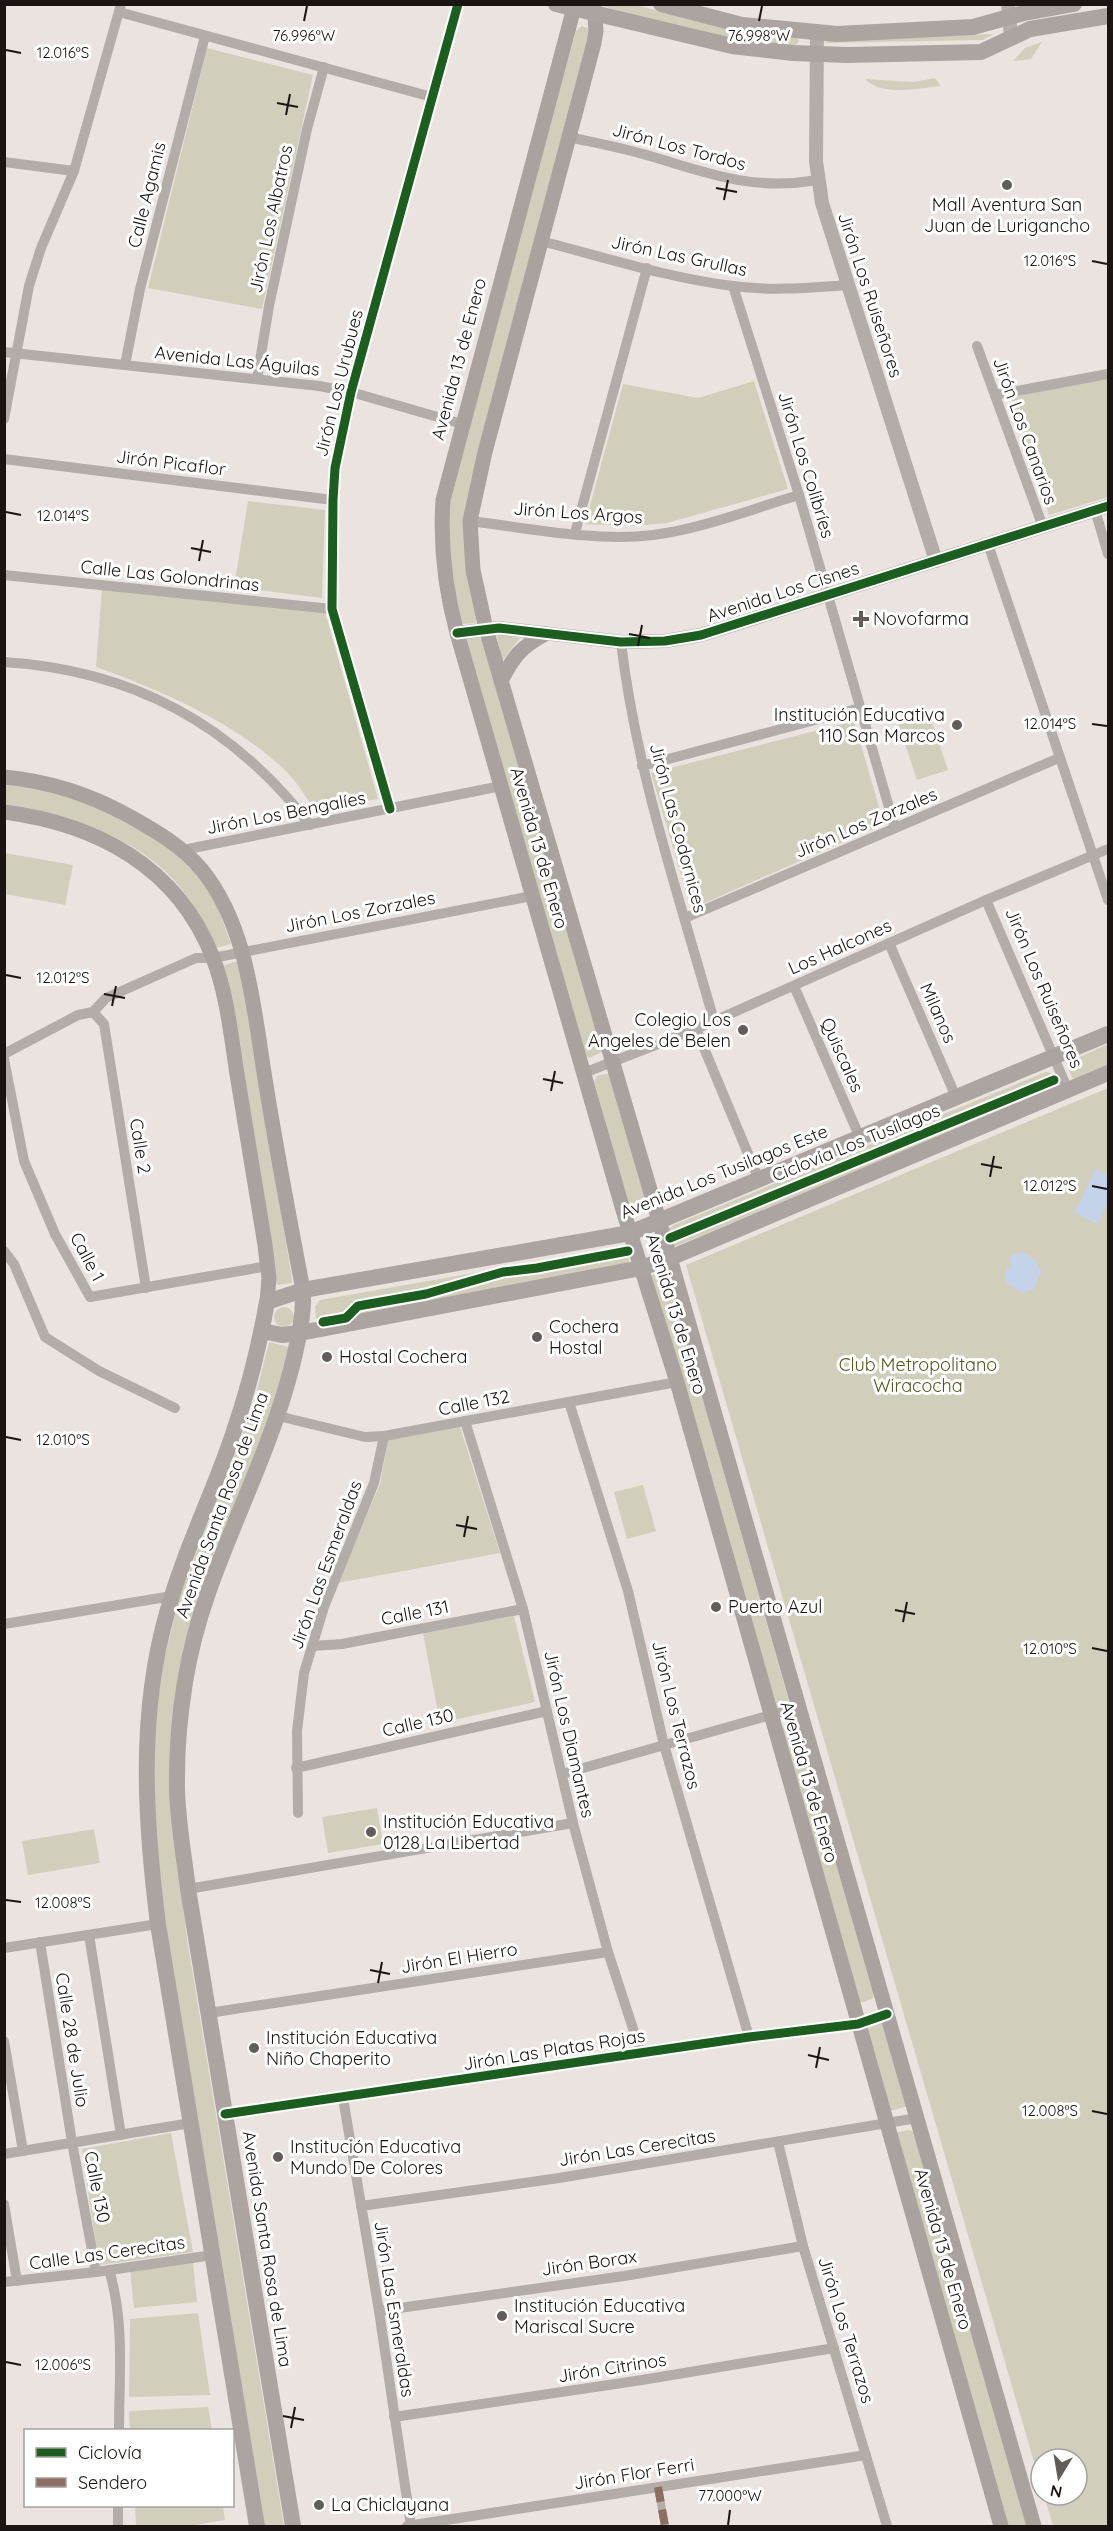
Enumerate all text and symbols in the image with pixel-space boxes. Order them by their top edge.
text: 76.996°W [273,26,336,45]
text: 76.998°W [728,26,791,45]
text: 12.016°S [37,43,89,62]
street label: Jirón Los Tordos [610,118,748,175]
street label: Calle Agamis [122,140,171,250]
street label: Jirón Los Albatros [244,143,297,295]
marker: Mall Aventura San Juan de Lurigancho [1000,178,1014,192]
place label: Mall Aventura San Juan de Lurigancho [924,193,1090,237]
street label: Jirón Los Ruiseñores [833,209,908,380]
street label: Jirón Las Grullas [609,230,749,281]
text: 12.016°S [1024,251,1076,270]
street label: Avenida 13 de Enero [426,275,491,442]
street label: Jirón Los Urubues [309,307,368,459]
street label: Avenida Las Águilas [153,340,321,381]
street label: Jirón Los Canarios [988,354,1063,508]
street label: Jirón Los Colibríes [773,389,840,541]
street label: Jirón Picaflor [115,444,227,481]
street label: Jirón Los Argos [513,497,643,528]
text: 12.014°S [37,506,89,525]
street label: Calle Las Golondrinas [79,555,261,596]
street label: Avenida Los Cisnes [704,556,862,627]
place label: Novofarma [873,607,969,630]
marker: Novofarma [854,612,868,626]
place label: Institución Educativa 110 San Marcos [774,703,945,747]
text: 12.014°S [1024,714,1076,733]
marker: Institución Educativa 110 San Marcos [950,718,964,732]
street label: Jirón Las Codornices [645,741,712,915]
street label: Avenida 13 de Enero [505,764,574,931]
street label: Jirón Los Zorzales [791,782,940,863]
street label: Jirón Los Bengalíes [204,786,368,839]
street label: Jirón Los Zorzales [283,886,437,937]
street label: Jirón Los Ruiseñores [1000,904,1089,1072]
street label: Los Halcones [784,913,895,980]
text: 12.012°S [37,968,89,987]
street label: Milanos [915,979,962,1046]
place label: Colegio Los Angeles de Belen [588,1008,731,1052]
street label: Quiscales [816,1014,869,1096]
marker: Colegio Los Angeles de Belen [736,1023,750,1037]
street label: Ciclovía Los Tusílagos [768,1098,943,1187]
street label: Calle 2 [125,1117,156,1175]
street label: Avenida Los Tusilagos Este [617,1119,831,1224]
text: 12.012°S [1024,1176,1076,1195]
street label: Calle 1 [65,1228,110,1285]
street label: Avenida 13 de Enero [641,1231,712,1397]
place label: Cochera Hostal [549,1315,619,1359]
marker: Cochera Hostal [530,1330,544,1344]
place label: Hostal Cochera [339,1345,467,1368]
marker: Hostal Cochera [320,1350,334,1364]
park label: Club Metropolitano Wiracocha [839,1353,997,1397]
street label: Calle 132 [436,1384,511,1421]
street label: Avenida Santa Rosa de Lima [170,1389,273,1621]
text: 12.010°S [36,1430,90,1449]
street label: Jirón Las Esmeraldas [284,1477,367,1652]
street label: Calle 131 [379,1595,451,1630]
place label: Puerto Azul [728,1595,822,1618]
marker: Puerto Azul [709,1600,723,1614]
street label: Jirón Los Terrazos [647,1638,706,1792]
text: 12.010°S [1023,1639,1077,1658]
street label: Jirón Los Diamantes [539,1648,600,1820]
street label: Avenida 13 de Enero [775,1698,844,1865]
street label: Calle 130 [380,1703,456,1742]
place label: Institución Educativa 0128 La Libertad [383,1810,554,1854]
marker: Institución Educativa 0128 La Libertad [364,1825,378,1839]
text: 12.008°S [35,1893,91,1912]
street label: Jirón El Hierro [399,1937,519,1978]
street label: Calle 28 de Julio [51,1971,94,2109]
street label: Jirón Las Platas Rojas [461,2024,647,2075]
place label: Institución Educativa Niño Chaperito [266,2026,437,2070]
marker: Institución Educativa Niño Chaperito [247,2041,261,2055]
text: 12.008°S [1022,2101,1078,2120]
street label: Jirón Las Cerecitas [557,2124,717,2171]
street label: Avenida Santa Rosa de Lima [237,2129,298,2369]
place label: Institución Educativa Mundo De Colores [290,2135,461,2179]
street label: Calle 130 [79,2149,116,2225]
marker: Institución Educativa Mundo De Colores [271,2150,285,2164]
street label: Avenida 13 de Enero [909,2165,978,2332]
street label: Jirón Las Esmeraldas [369,2219,420,2399]
street label: Calle Las Cerecitas [28,2230,186,2275]
street label: Jirón Borax [540,2244,638,2281]
street label: Jirón Los Terrazos [813,2254,880,2406]
place label: Institución Educativa Mariscal Sucre [514,2294,685,2338]
marker: Institución Educativa Mariscal Sucre [495,2309,509,2323]
street label: Jirón Citrinos [556,2348,668,2387]
text: 12.006°S [35,2355,91,2374]
legend [24,2429,234,2507]
text: Ciclovía [78,2441,142,2464]
north arrow [1029,2447,1089,2507]
street label: Jirón Flor Ferri [572,2453,696,2494]
text: Sendero [78,2471,147,2494]
text: N [1048,2481,1064,2503]
text: 77.000°W [698,2486,762,2505]
place label: La Chiclayana [331,2493,449,2516]
marker: La Chiclayana [312,2498,326,2512]

